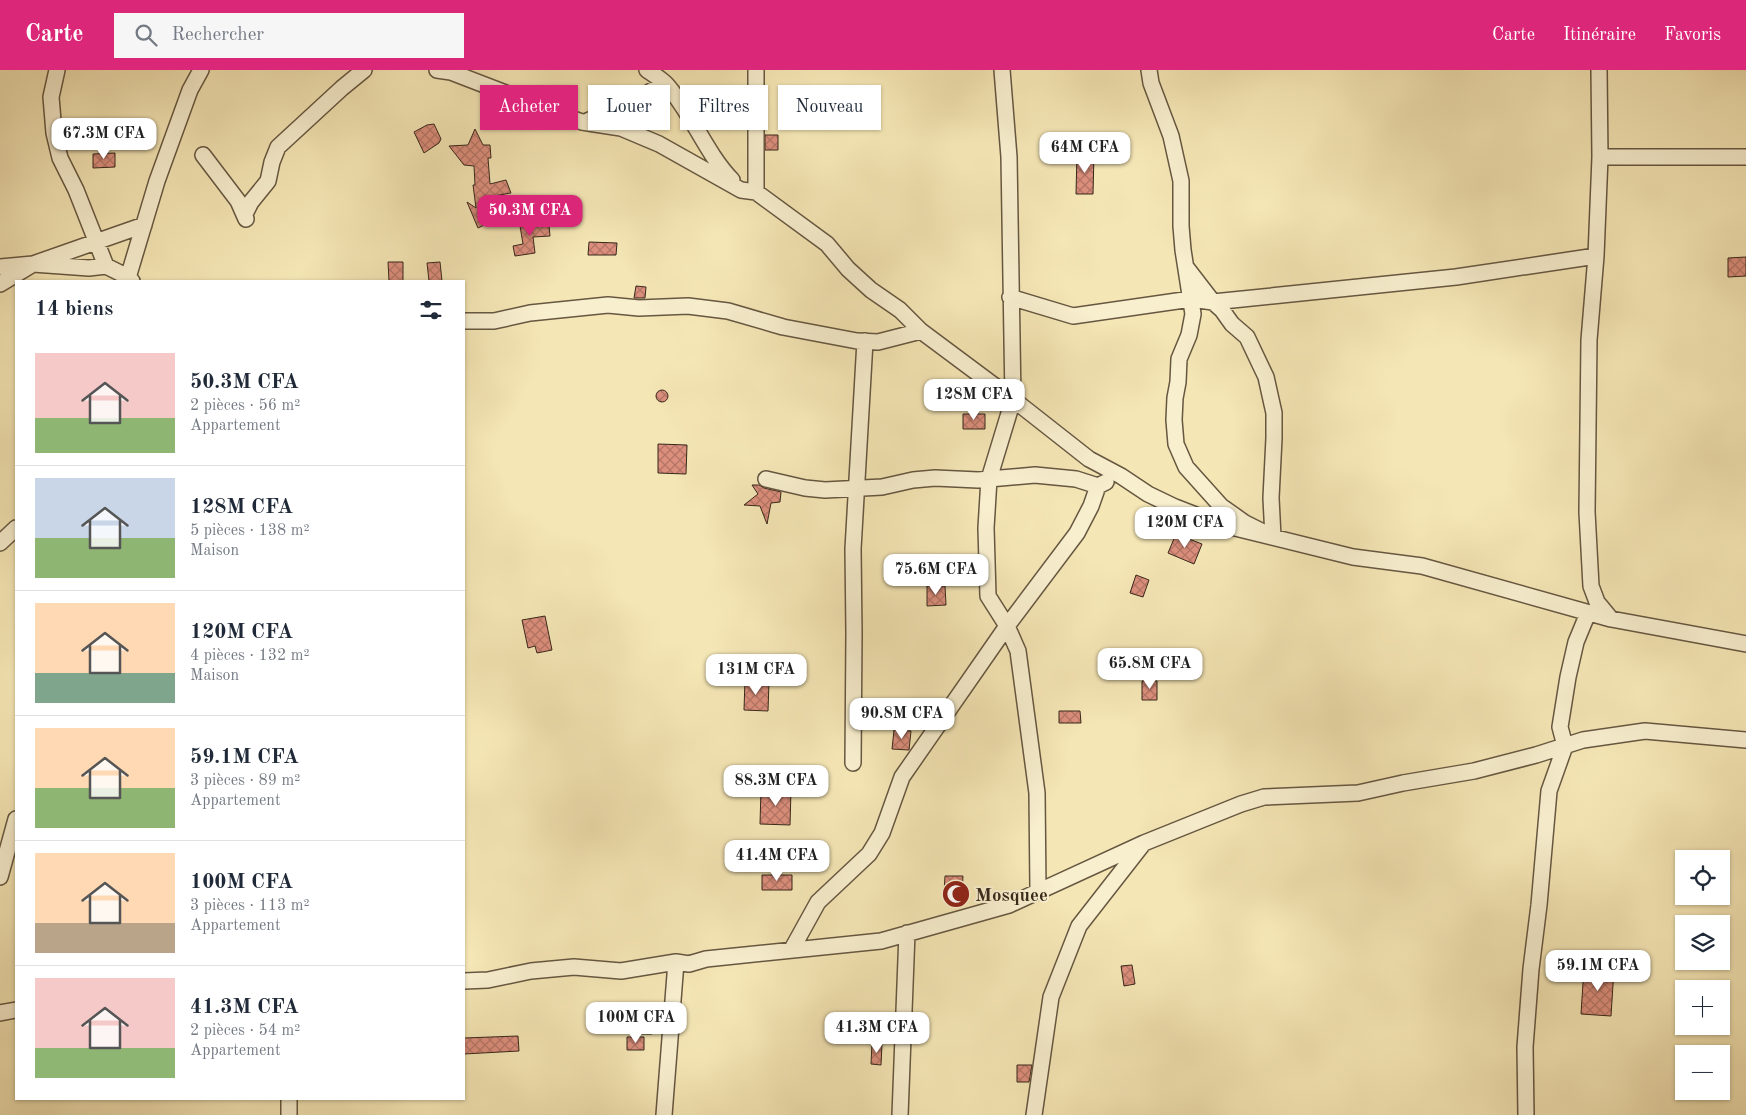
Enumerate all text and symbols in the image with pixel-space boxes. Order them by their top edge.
search box [114,13,464,58]
icon: search [132,21,160,49]
text: Carte [25,23,84,47]
text: Rechercher [172,26,264,45]
text: Carte [1492,26,1535,44]
text: Itinéraire [1563,26,1636,44]
text: Favoris [1664,26,1721,44]
chip: Acheter [480,85,578,130]
chip: Louer [588,85,670,130]
chip: Filtres [680,85,768,130]
chip: Nouveau [778,85,881,130]
pin: 67.3M CFA [47,118,161,160]
text: 67.3M CFA [63,126,145,142]
pin: 64M CFA [1039,132,1131,174]
text: 64M CFA [1050,140,1120,156]
pin: 50.3M CFA [473,194,587,237]
text: 50.3M CFA [489,203,571,219]
icon: filters [417,296,445,324]
text: 14 biens [35,299,113,320]
text: 50.3M CFA [190,372,299,393]
icon: home [75,373,135,433]
pin: 128M CFA [922,378,1026,421]
text: 128M CFA [935,387,1013,403]
text: 2 pièces · 56 m² [190,398,300,414]
text: Appartement [190,418,281,434]
text: 128M CFA [190,497,293,518]
icon: home [75,498,135,558]
pin: 120M CFA [1133,506,1237,549]
text: 120M CFA [1146,515,1224,531]
text: 5 pièces · 138 m² [190,523,310,539]
text: Maison [190,543,239,559]
pin: 75.6M CFA [879,554,993,596]
text: 75.6M CFA [895,562,977,578]
text: 120M CFA [190,622,293,643]
icon: home [75,623,135,683]
text: 4 pièces · 132 m² [190,648,310,664]
pin: 65.8M CFA [1093,648,1207,690]
pin: 131M CFA [704,654,808,696]
text: 65.8M CFA [1109,656,1191,672]
text: 131M CFA [717,662,795,678]
text: Maison [190,668,239,684]
pin: 90.8M CFA [845,698,959,740]
text: 90.8M CFA [861,706,943,722]
text: 59.1M CFA [190,747,299,768]
icon: home [75,748,135,808]
pin: 88.3M CFA [719,764,833,807]
text: 3 pièces · 89 m² [190,773,300,789]
text: 88.3M CFA [735,773,817,789]
text: Appartement [190,793,281,809]
pin: 41.4M CFA [720,840,834,882]
text: 41.4M CFA [736,848,818,864]
map controls [1675,850,1730,1100]
button: locate [1675,850,1730,905]
text: 100M CFA [190,872,293,893]
icon: home [75,873,135,933]
mosque icon: Mosquee [941,879,971,909]
place label: Mosquee [975,887,1048,906]
text: 3 pièces · 113 m² [190,898,310,914]
button: layers [1675,915,1730,970]
text: Appartement [190,918,281,934]
pin: 59.1M CFA [1541,950,1655,992]
text: 59.1M CFA [1557,958,1639,974]
button: + [1675,980,1730,1035]
text: 41.3M CFA [190,997,299,1018]
icon: home [75,998,135,1058]
pin: 100M CFA [584,1002,688,1044]
text: 100M CFA [597,1010,675,1026]
pin: 41.3M CFA [820,1012,934,1054]
text: 41.3M CFA [836,1020,918,1036]
text: 2 pièces · 54 m² [190,1023,300,1039]
text: Appartement [190,1043,281,1059]
button: − [1675,1045,1730,1100]

